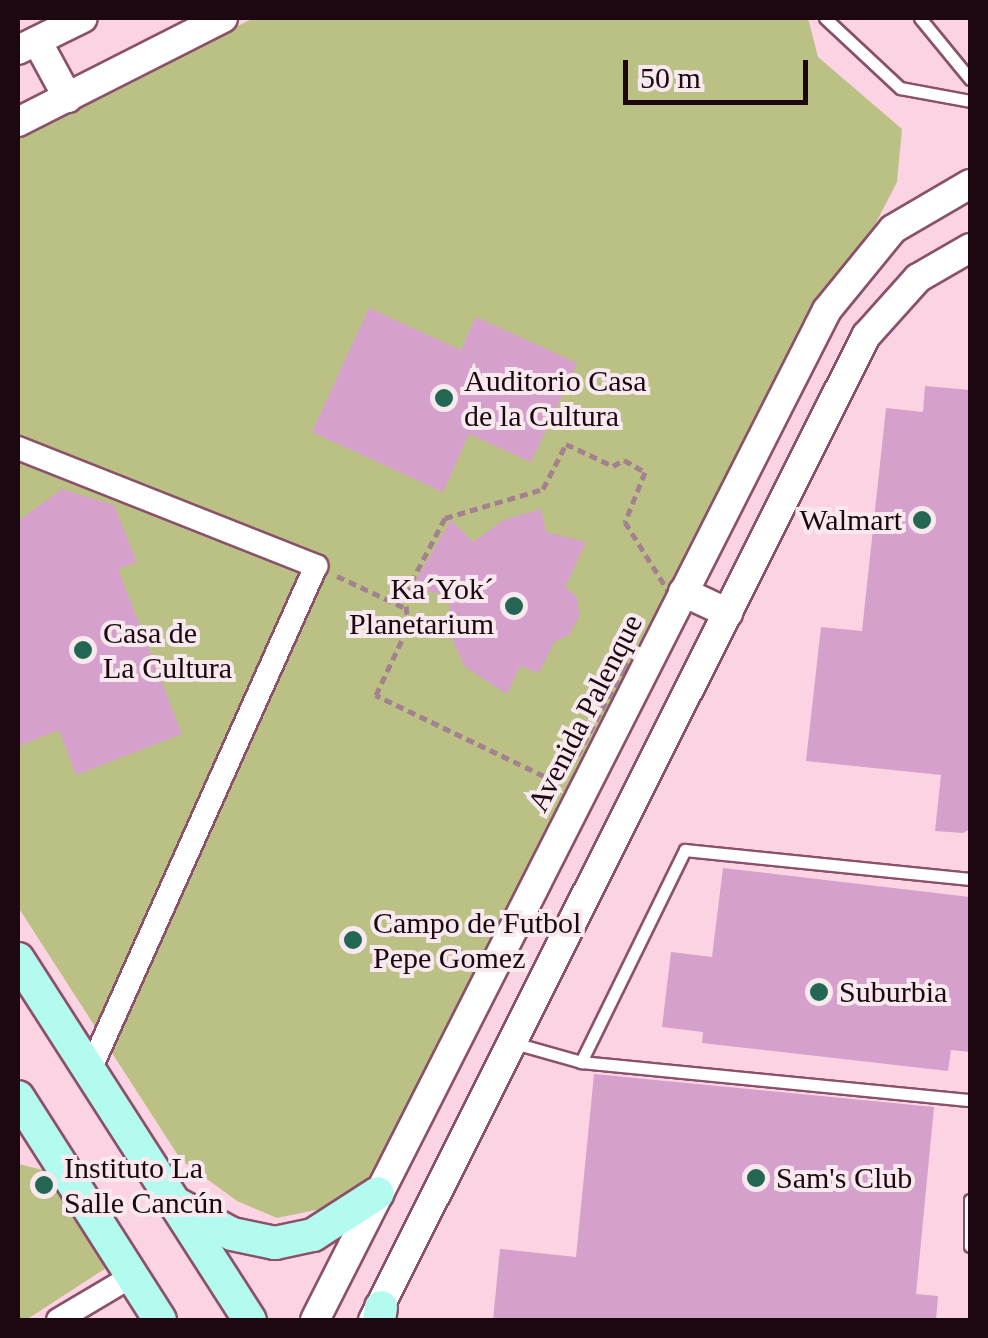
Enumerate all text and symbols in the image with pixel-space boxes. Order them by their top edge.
scale bar [628,40,813,102]
text: 50 m [640,61,701,94]
place label: Auditorio Casa de la Cultura [464,363,646,434]
marker: Auditorio Casa de la Cultura [433,387,455,409]
place label: Walmart [799,502,902,538]
marker: Walmart [911,509,933,531]
place label: Ka´Yok´ Planetarium [349,571,494,642]
marker: Ka´Yok´ Planetarium [503,595,525,617]
street label: Avenida Palenque [520,608,650,818]
place label: Casa de La Cultura [103,615,232,686]
marker: Casa de La Cultura [72,639,94,661]
place label: Campo de Futbol Pepe Gomez [373,905,581,976]
marker: Campo de Futbol Pepe Gomez [342,929,364,951]
place label: Suburbia [839,974,947,1010]
marker: Suburbia [808,981,830,1003]
place label: Instituto La Salle Cancún [64,1150,223,1220]
place label: Sam's Club [776,1160,912,1196]
marker: Sam's Club [745,1167,767,1189]
marker: Instituto La Salle Cancún [33,1174,55,1196]

